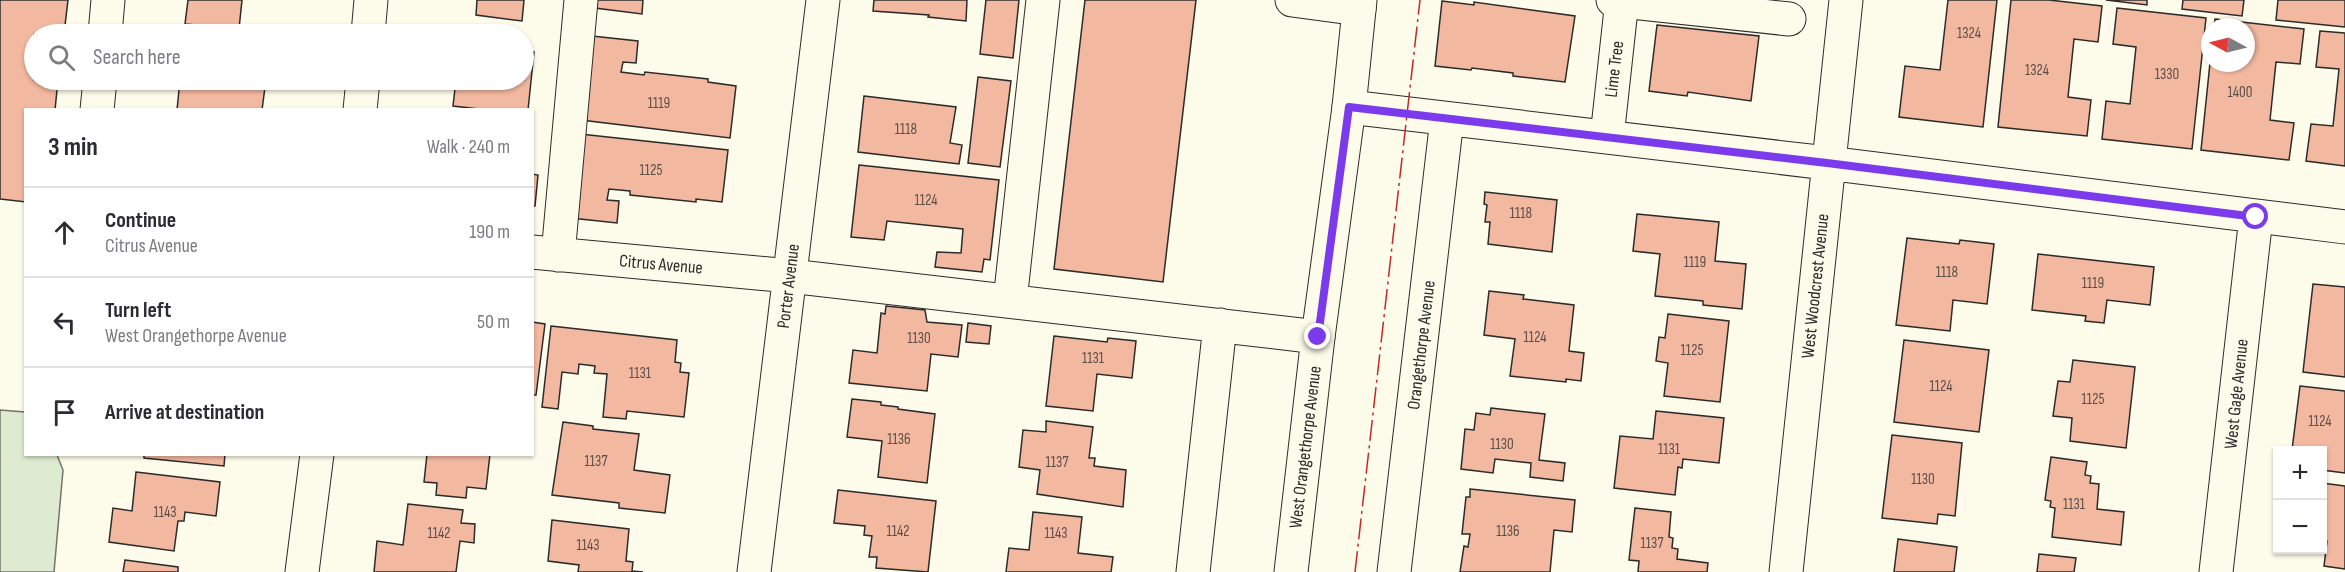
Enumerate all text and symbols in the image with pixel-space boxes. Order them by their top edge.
north arrow [2201,18,2255,72]
search box [24,24,534,90]
house number: 1324 [1957,24,1981,43]
street label: Lime Tree [1601,39,1628,99]
icon: search [45,41,78,74]
text: Search here [93,44,180,71]
house number: 1324 [2025,61,2049,80]
house number: 1330 [2155,65,2179,84]
house number: 1400 [2228,83,2252,102]
house number: 1119 [648,94,670,113]
house number: 1118 [895,120,917,139]
text: 3 min [48,132,98,163]
text: Walk · 240 m [427,135,510,159]
house number: 1125 [640,161,662,180]
house number: 1124 [914,191,938,210]
route start [2242,203,2268,229]
house number: 1118 [1510,204,1532,223]
text: Continue [105,207,176,234]
street label: West Woodcrest Avenue [1797,213,1834,359]
icon: ahead [48,216,81,249]
text: 190 m [469,220,510,244]
text: Citrus Avenue [105,234,198,258]
street label: Porter Avenue [773,243,804,330]
street label: Citrus Avenue [618,250,704,279]
house number: 1119 [1684,253,1706,272]
house number: 1118 [1936,263,1958,282]
house number: 1119 [2082,274,2104,293]
street label: Orangethorpe Avenue [1403,279,1440,411]
text: Turn left [105,297,171,324]
icon: left [48,306,81,339]
text: 50 m [477,310,510,334]
route end [1304,323,1330,349]
text: West Orangethorpe Avenue [105,324,287,348]
house number: 1124 [1523,328,1547,347]
house number: 1130 [907,329,931,348]
street label: West Gage Avenue [2220,338,2253,450]
house number: 1125 [1681,341,1703,360]
house number: 1131 [1082,349,1105,368]
house number: 1131 [629,364,652,383]
street label: West Orangethorpe Avenue [1285,365,1326,529]
house number: 1124 [1929,377,1953,396]
house number: 1125 [2082,390,2104,409]
icon: arrive [48,396,81,429]
text: Arrive at destination [105,399,264,426]
house number: 1124 [2308,412,2332,431]
house number: 1136 [887,430,911,449]
house number: 1130 [1490,435,1514,454]
house number: 1131 [1658,440,1681,459]
map controls [2273,446,2327,554]
button: + [2273,446,2327,500]
house number: 1137 [585,452,607,471]
house number: 1137 [1046,453,1068,472]
house number: 1130 [1911,470,1935,489]
house number: 1131 [2063,495,2086,514]
button: − [2273,500,2327,554]
house number: 1143 [153,503,177,522]
house number: 1142 [886,522,910,541]
house number: 1136 [1496,522,1520,541]
house number: 1142 [427,524,451,543]
house number: 1143 [1044,524,1068,543]
house number: 1137 [1641,534,1663,553]
house number: 1143 [576,536,600,555]

